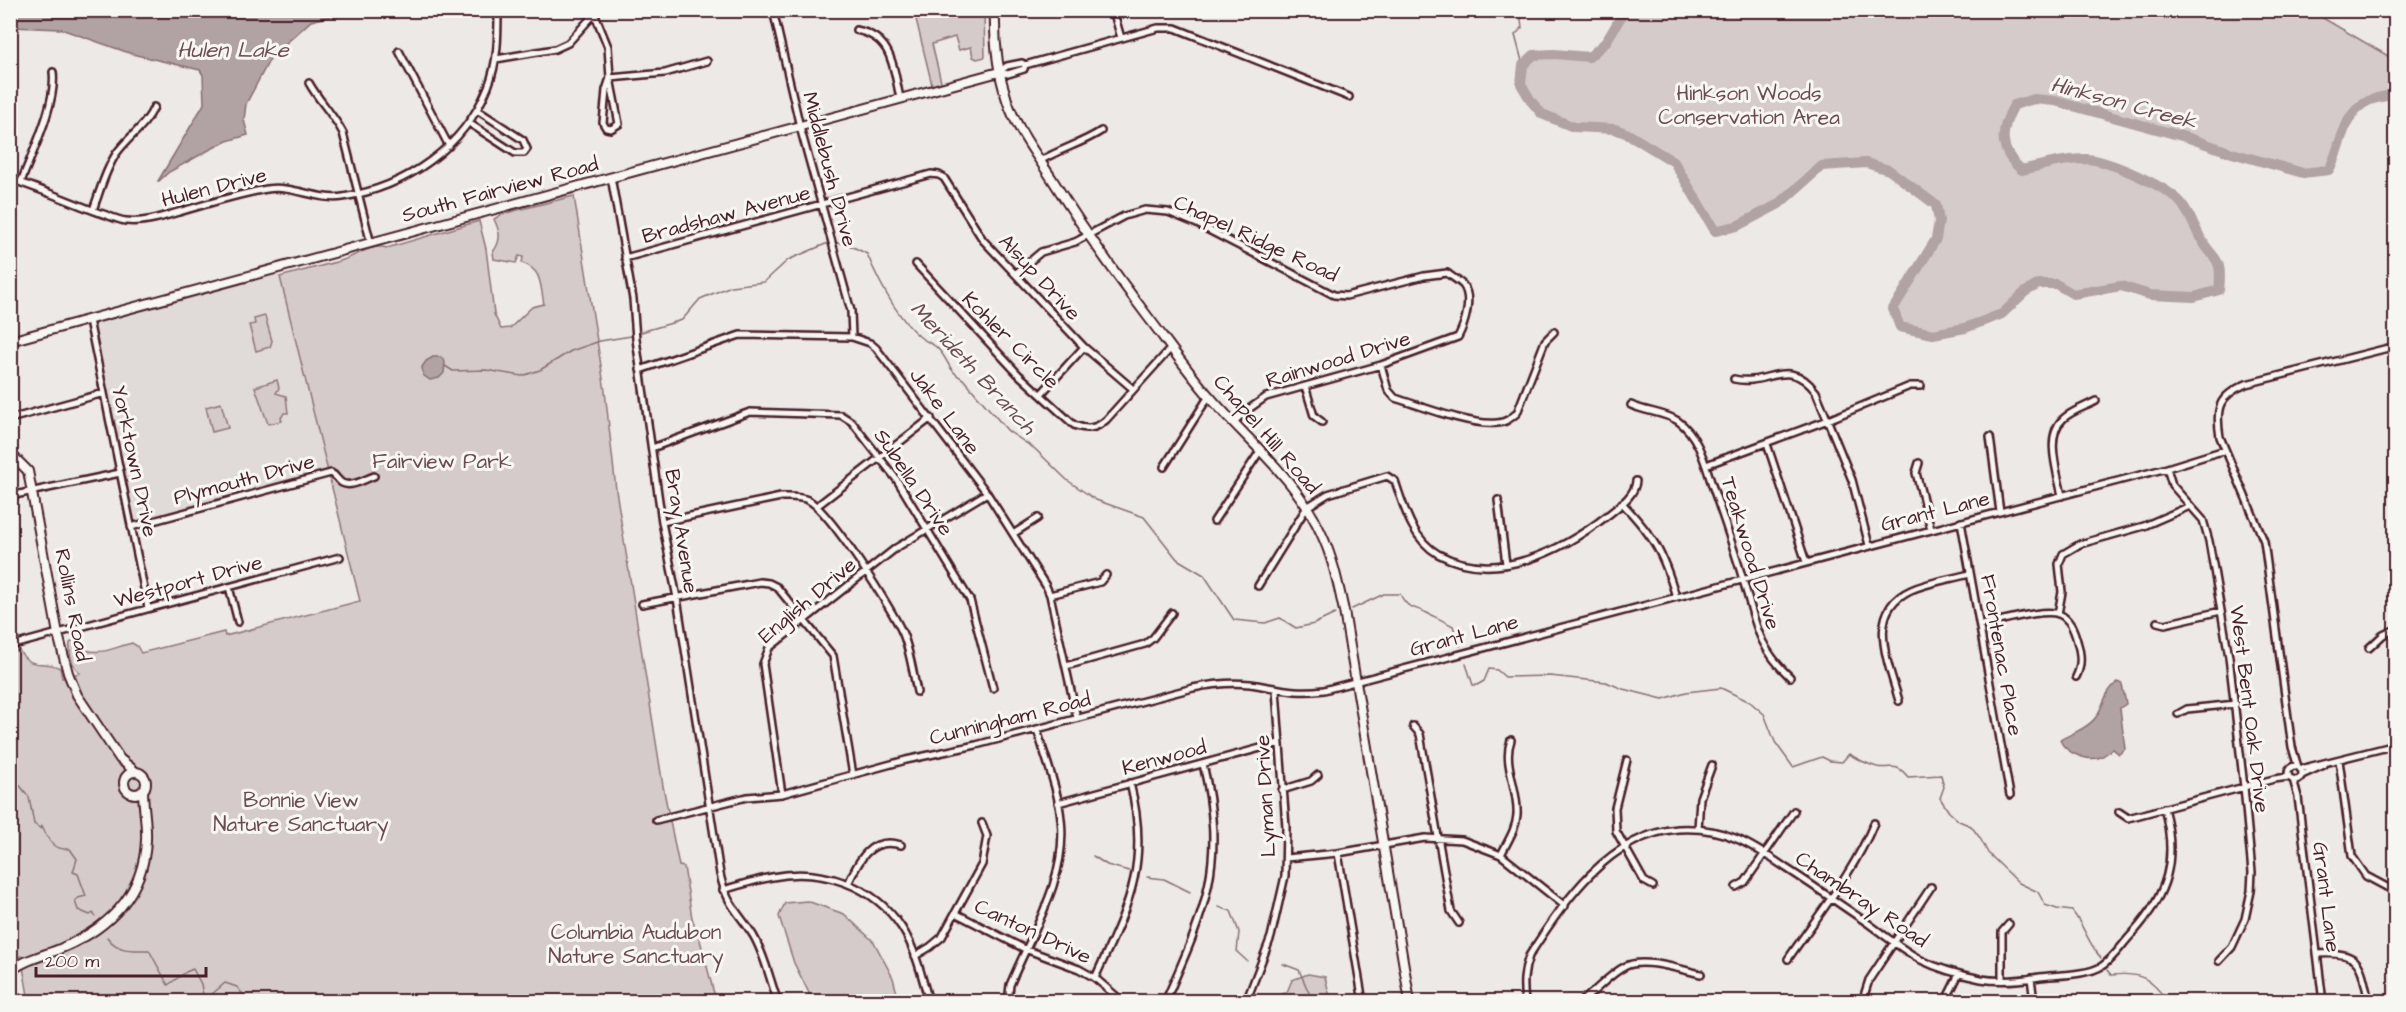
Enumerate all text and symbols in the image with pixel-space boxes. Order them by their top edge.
water label: Hulen Lake [177,35,290,66]
water label: Hinkson Creek [2047,69,2200,138]
park label: Hinkson Woods Conservation Area [1658,79,1840,132]
street label: Middlebush Drive [795,88,864,250]
street label: South Fairview Road [399,149,602,230]
street label: Hulen Drive [158,160,270,215]
street label: Bradshaw Avenue [639,178,814,251]
street label: Chapel Ridge Road [1168,188,1343,291]
street label: Alsup Drive [991,228,1087,328]
street label: Kohler Circle [955,285,1066,396]
water label: Merideth Branch [903,295,1044,442]
street label: Rainwood Drive [1262,324,1414,395]
street label: Jake Lane [902,362,987,461]
street label: Chapel Hill Road [1206,368,1327,501]
street label: Yorktown Drive [104,383,165,540]
street label: Subella Drive [867,423,960,542]
street label: Plymouth Drive [170,447,318,514]
park label: Fairview Park [372,447,512,476]
street label: Bray Avenue [655,467,706,596]
street label: Teakwood Drive [1713,473,1788,633]
street label: Grant Lane [1878,484,1993,539]
street label: Rollins Road [47,546,98,664]
street label: Westport Drive [111,548,266,616]
street label: English Drive [752,551,864,652]
street label: Frontenac Place [1973,572,2030,738]
street label: West Bent Oak Drive [2222,604,2277,815]
street label: Grant Lane [1407,607,1522,664]
street label: Cunningham Road [927,684,1094,754]
street label: Kenwood [1119,732,1210,783]
street label: Lyman Drive [1248,734,1285,858]
park label: Bonnie View Nature Sanctuary [213,786,389,841]
street label: Grant Lane [2305,840,2348,954]
street label: Chambray Road [1788,844,1934,956]
street label: Canton Drive [970,892,1096,971]
park label: Columbia Audubon Nature Sanctuary [548,918,724,973]
scale bar [36,940,206,978]
text: 200 m [45,949,99,974]

